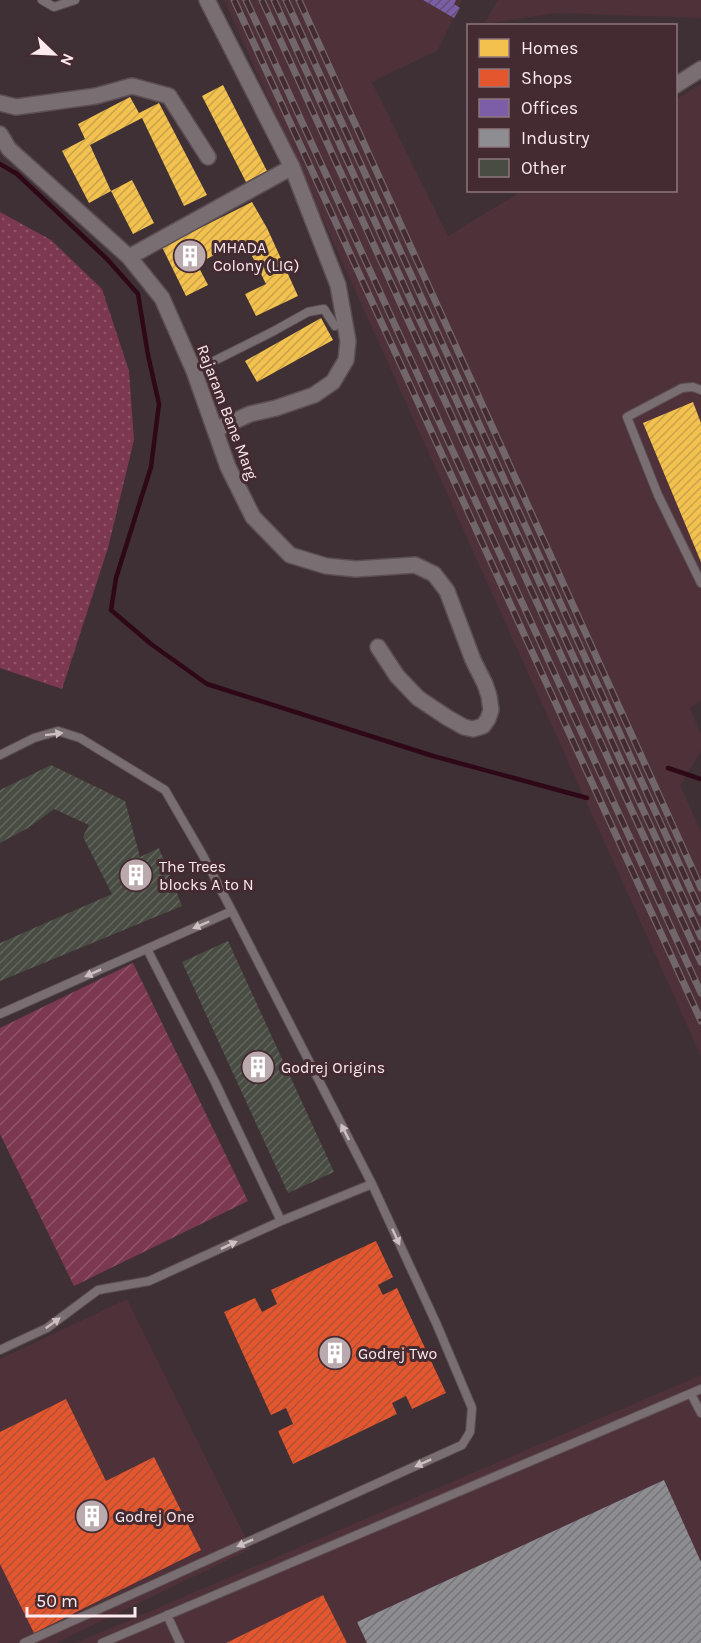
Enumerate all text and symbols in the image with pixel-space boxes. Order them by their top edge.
north arrow [24,24,84,84]
legend [467,24,677,192]
text: Homes [521,37,578,59]
text: N [56,51,78,69]
text: Shops [521,67,573,89]
text: Offices [521,97,578,119]
text: Industry [521,127,590,149]
text: Other [521,157,566,179]
building icon: MHADA Colony (LIG) [172,238,208,274]
place label: MHADA Colony (LIG) [213,238,299,275]
street label: Rajaram Bane Marg [193,342,262,482]
one-way arrow [45,730,64,739]
building icon: The Trees blocks A to N [118,857,154,893]
place label: The Trees blocks A to N [159,857,254,894]
one-way arrow [192,920,210,930]
one-way arrow [85,968,102,977]
building icon: Godrej Origins [240,1049,276,1085]
place label: Godrej Origins [281,1058,385,1077]
one-way arrow [340,1123,350,1140]
one-way arrow [392,1228,401,1245]
one-way arrow [220,1240,237,1249]
one-way arrow [45,1317,61,1329]
building icon: Godrej Two [317,1335,353,1371]
place label: Godrej Two [358,1344,437,1363]
one-way arrow [413,1458,431,1468]
building icon: Godrej One [74,1498,110,1534]
place label: Godrej One [115,1507,195,1526]
one-way arrow [236,1539,254,1548]
scale bar [27,1580,135,1618]
text: 50 m [36,1590,78,1612]

